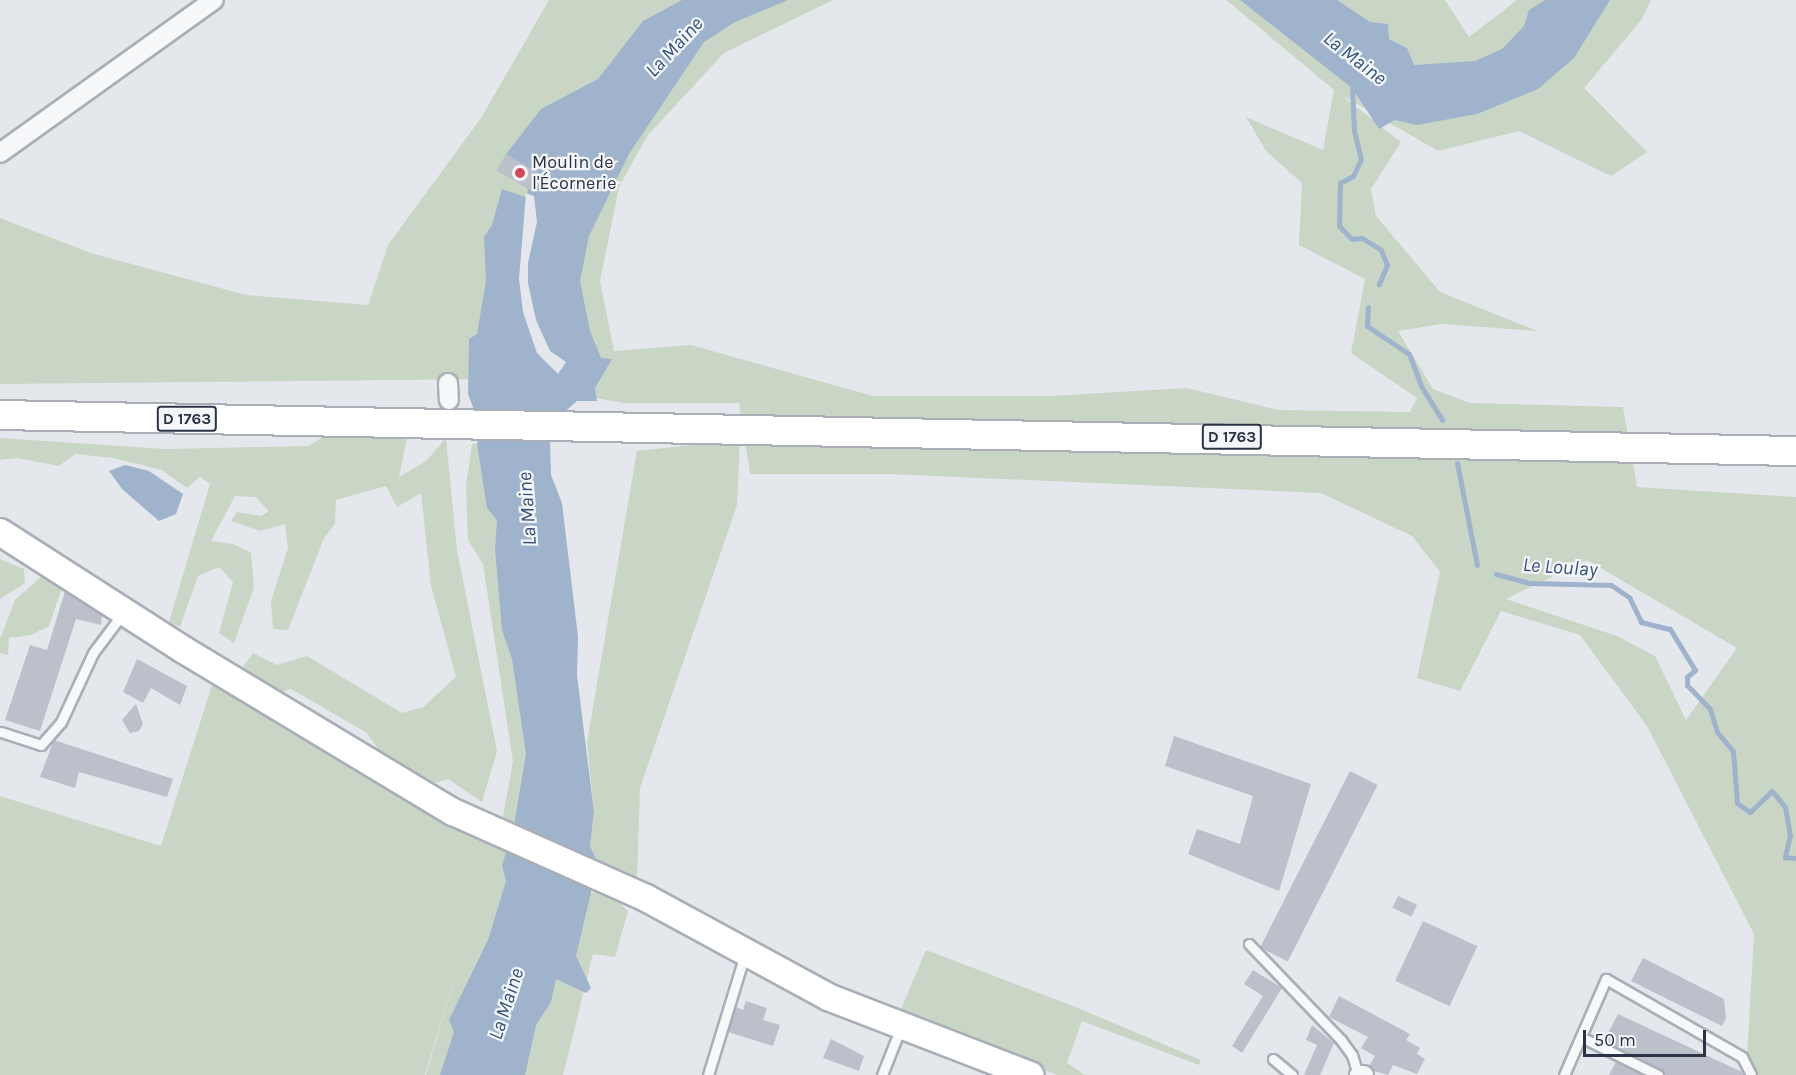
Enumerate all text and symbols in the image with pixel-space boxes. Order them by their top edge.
water label: La Maine [640,12,708,82]
water label: La Maine [1319,26,1391,90]
place label: Moulin de l'Écornerie [532,152,616,195]
marker: Moulin de l'Écornerie [513,166,527,180]
road number: D 1763 [156,406,219,432]
road number: D 1763 [1200,424,1264,450]
water label: La Maine [512,471,542,547]
water label: Le Loulay [1522,552,1598,582]
water label: La Maine [483,965,529,1043]
scale bar [1586,1018,1709,1056]
text: 50 m [1594,1029,1636,1051]

